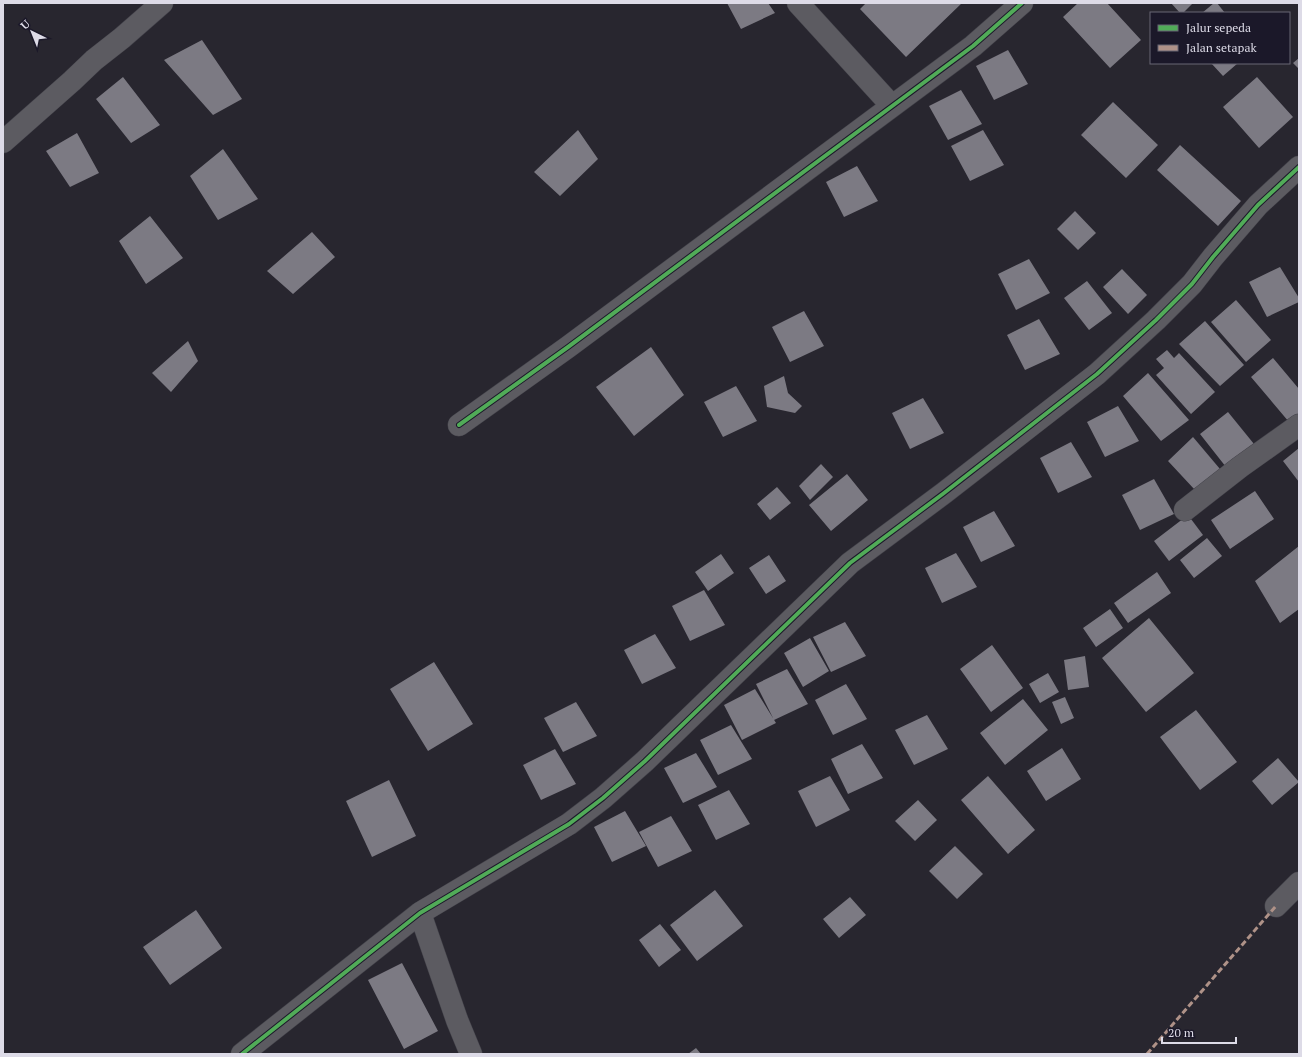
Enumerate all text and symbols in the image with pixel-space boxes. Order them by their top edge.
north arrow [12,12,52,52]
legend [1150,12,1290,64]
text: U [18,17,33,32]
text: Jalur sepeda [1186,20,1251,35]
text: Jalan setapak [1186,40,1257,55]
scale bar [1162,1019,1236,1045]
text: 20 m [1168,1025,1195,1040]

